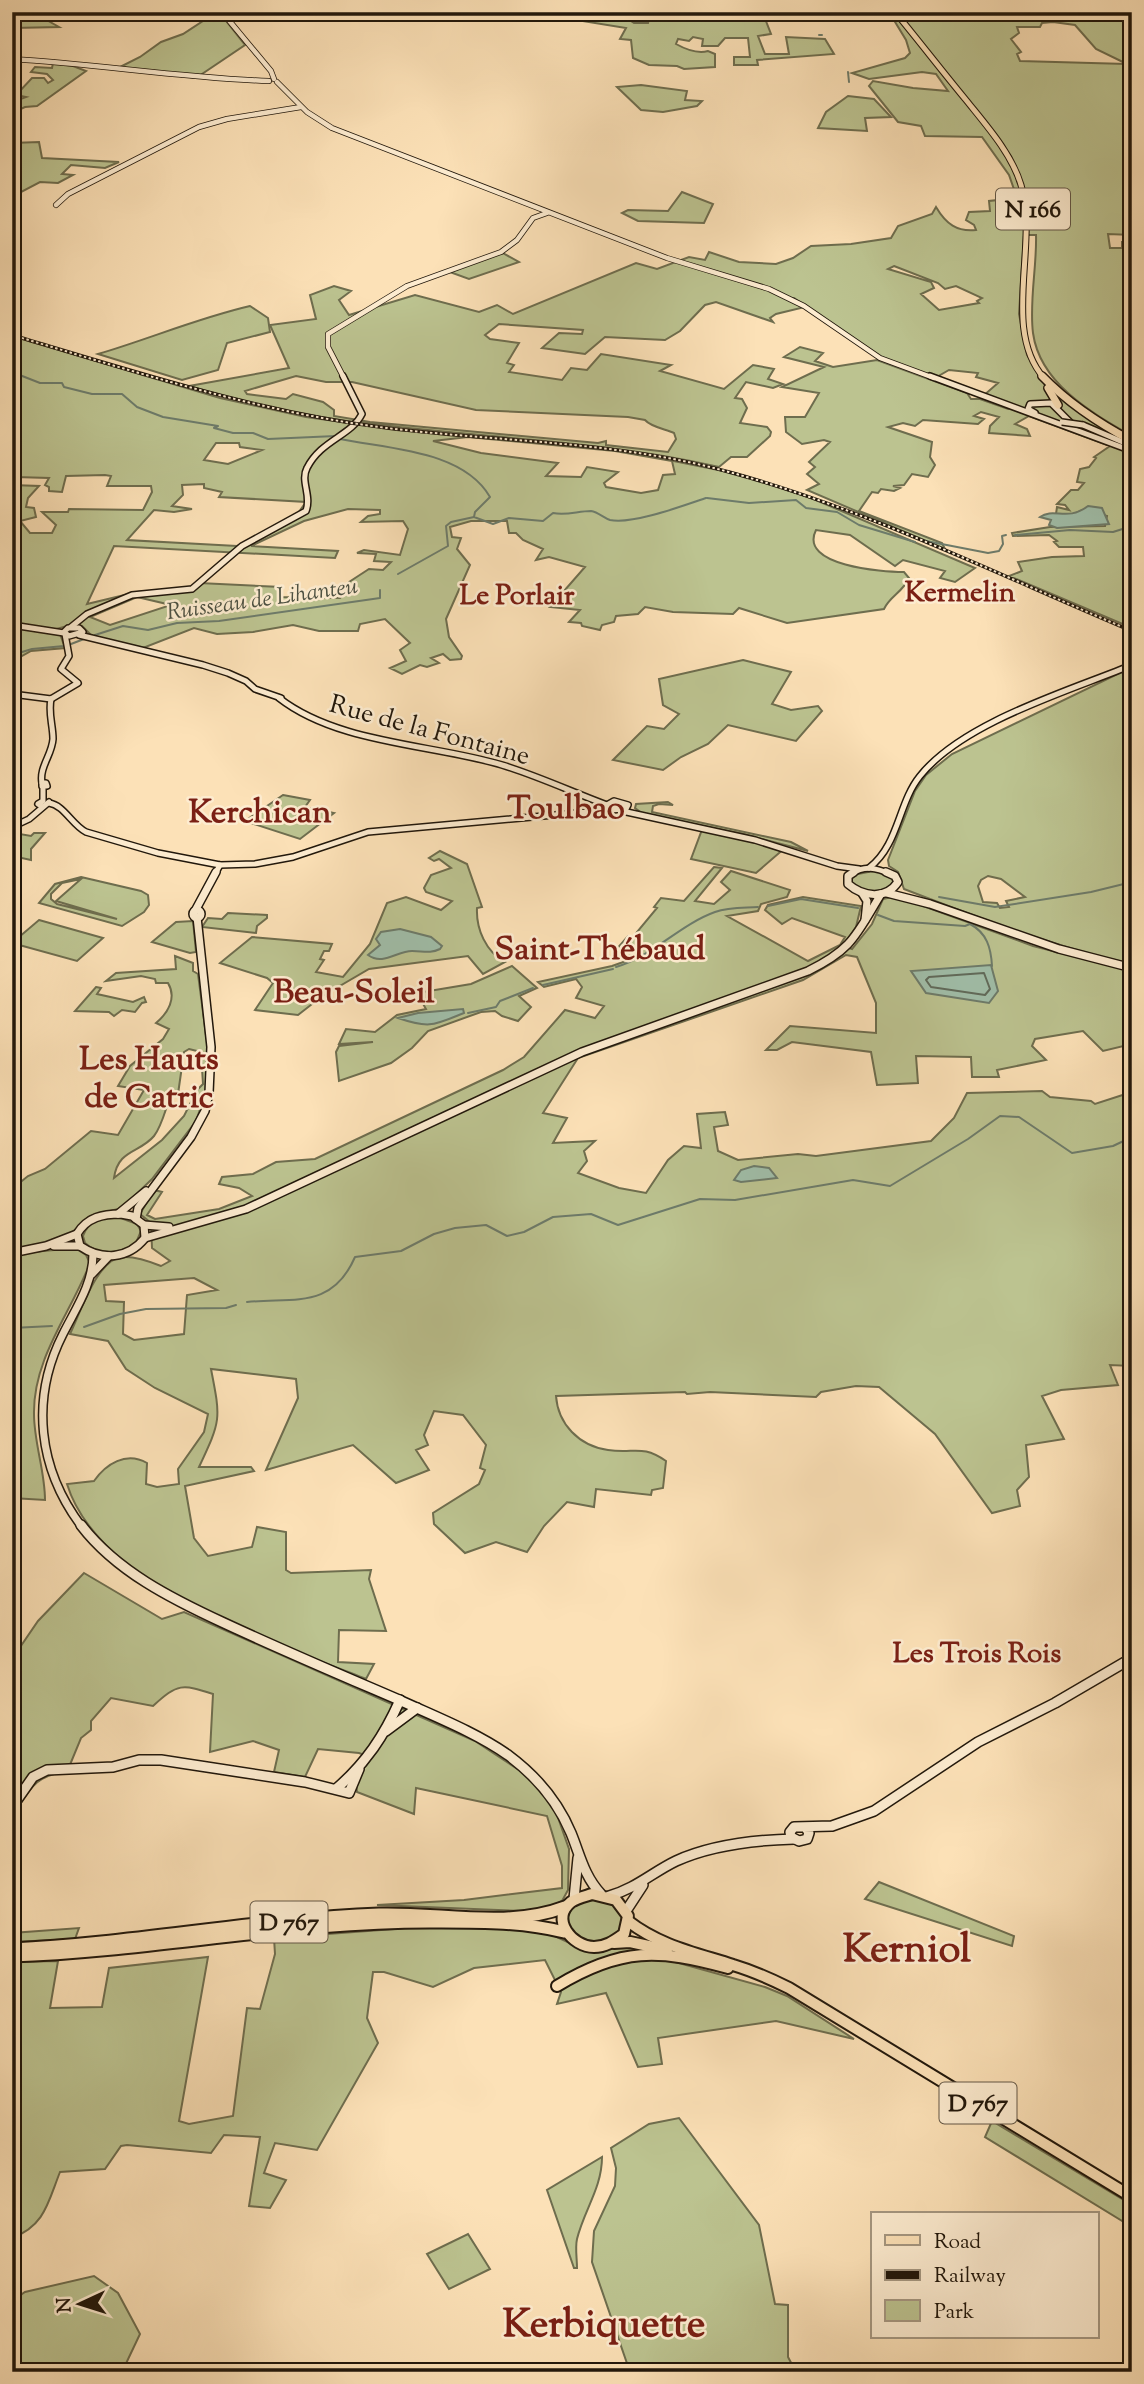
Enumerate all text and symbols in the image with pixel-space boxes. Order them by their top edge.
road number: N 166 [996,188,1070,230]
water label: Ruisseau de Lihanteu [165,571,360,630]
district label: Kermelin [905,574,1016,614]
district label: Le Porlair [459,577,575,617]
street label: Rue de la Fontaine [325,687,534,776]
district label: Toulbao [507,786,625,834]
district label: Kerchican [188,790,332,838]
district label: Saint-Thébaud [495,927,706,975]
district label: Beau-Soleil [273,970,436,1018]
district label: Les Hauts de Catric [79,1037,219,1123]
district label: Les Trois Rois [893,1635,1061,1675]
road number: D 767 [250,1901,328,1942]
district label: Kerniol [843,1923,972,1980]
road number: D 767 [940,2082,1016,2124]
legend [871,2212,1098,2338]
text: Road [934,2228,981,2258]
text: Railway [934,2262,1006,2292]
north arrow [46,2268,116,2338]
text: N [52,2297,80,2314]
district label: Kerbiquette [503,2298,705,2355]
text: Park [934,2298,975,2328]

